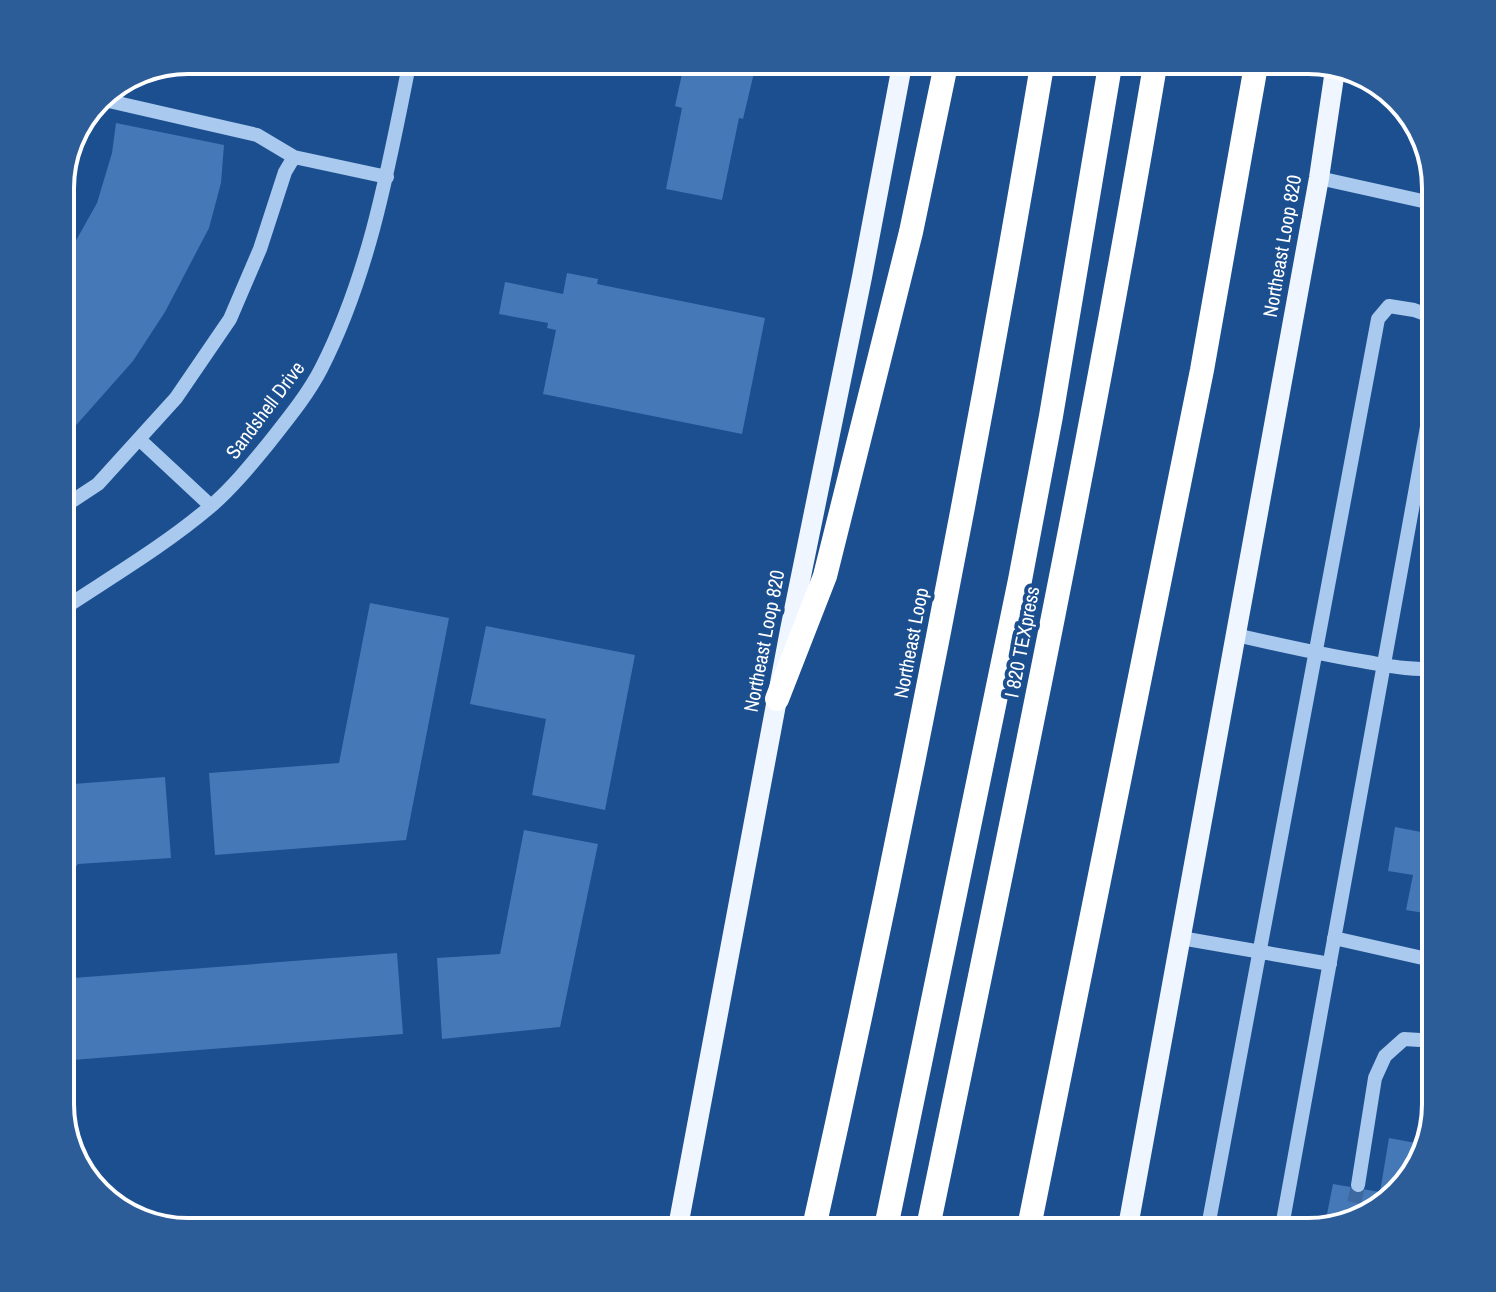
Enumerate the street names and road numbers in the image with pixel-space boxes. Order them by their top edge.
street label: Northeast Loop 820 [1256,173,1307,319]
street label: Sandshell Drive [219,355,310,464]
street label: Northeast Loop 820 [737,568,791,714]
street label: I 820 TEXpress [997,584,1046,700]
street label: Northeast Loop [887,585,934,701]

